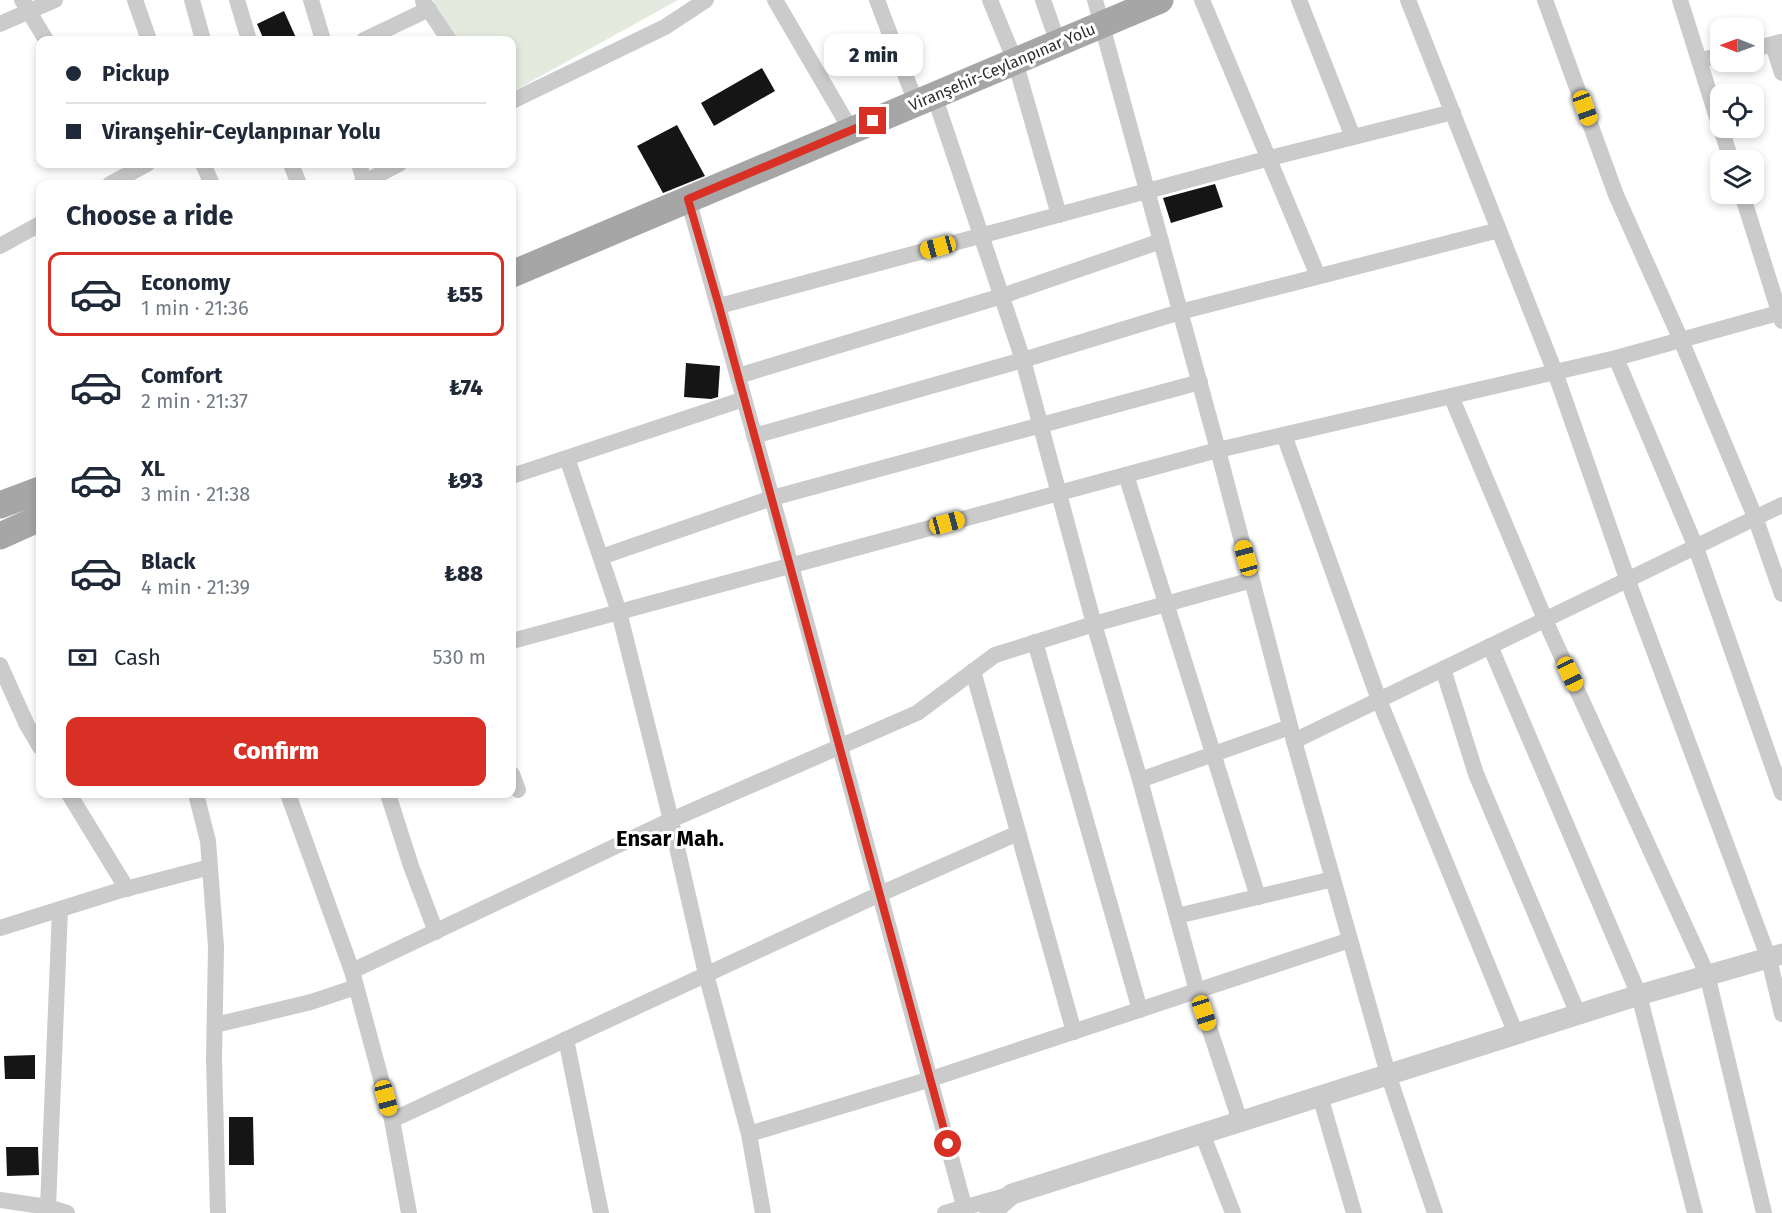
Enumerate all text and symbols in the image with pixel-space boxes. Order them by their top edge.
north arrow [1710,18,1764,72]
map controls [1710,18,1764,204]
street label: Viranşehir-Ceylanpınar Yolu [906,19,1099,116]
callout: 2 min [824,34,922,76]
text: 2 min [849,43,898,67]
text: Pickup [102,60,170,87]
button: locate [1710,84,1764,138]
car [1570,88,1600,128]
route end [859,107,886,134]
text: Viranşehir-Ceylanpınar Yolu [102,118,381,145]
button: layers [1710,150,1764,204]
text: Choose a ride [66,200,233,232]
car [918,234,958,260]
icon: car [69,267,123,321]
text: Economy [141,269,230,296]
text: ₺55 [447,281,483,308]
text: 1 min · 21:36 [141,296,249,320]
icon: car [69,360,123,414]
text: Comfort [141,362,222,389]
text: ₺74 [449,374,483,401]
text: 2 min · 21:37 [141,389,248,413]
icon: car [69,453,123,507]
text: XL [141,455,165,482]
text: ₺93 [448,467,483,494]
text: 3 min · 21:38 [141,482,250,506]
car [927,510,967,536]
car [1233,538,1259,578]
icon: car [69,546,123,600]
text: Black [141,548,196,575]
text: ₺88 [444,560,483,587]
text: 4 min · 21:39 [141,575,250,599]
icon: cash [66,641,99,674]
text: Cash [114,644,161,671]
text: 530 m [433,645,486,669]
car [1554,654,1586,694]
button: Confirm [66,717,486,786]
district label: Ensar Mah. [616,825,724,852]
car [1190,993,1218,1033]
car [373,1078,399,1118]
route start [934,1130,961,1157]

